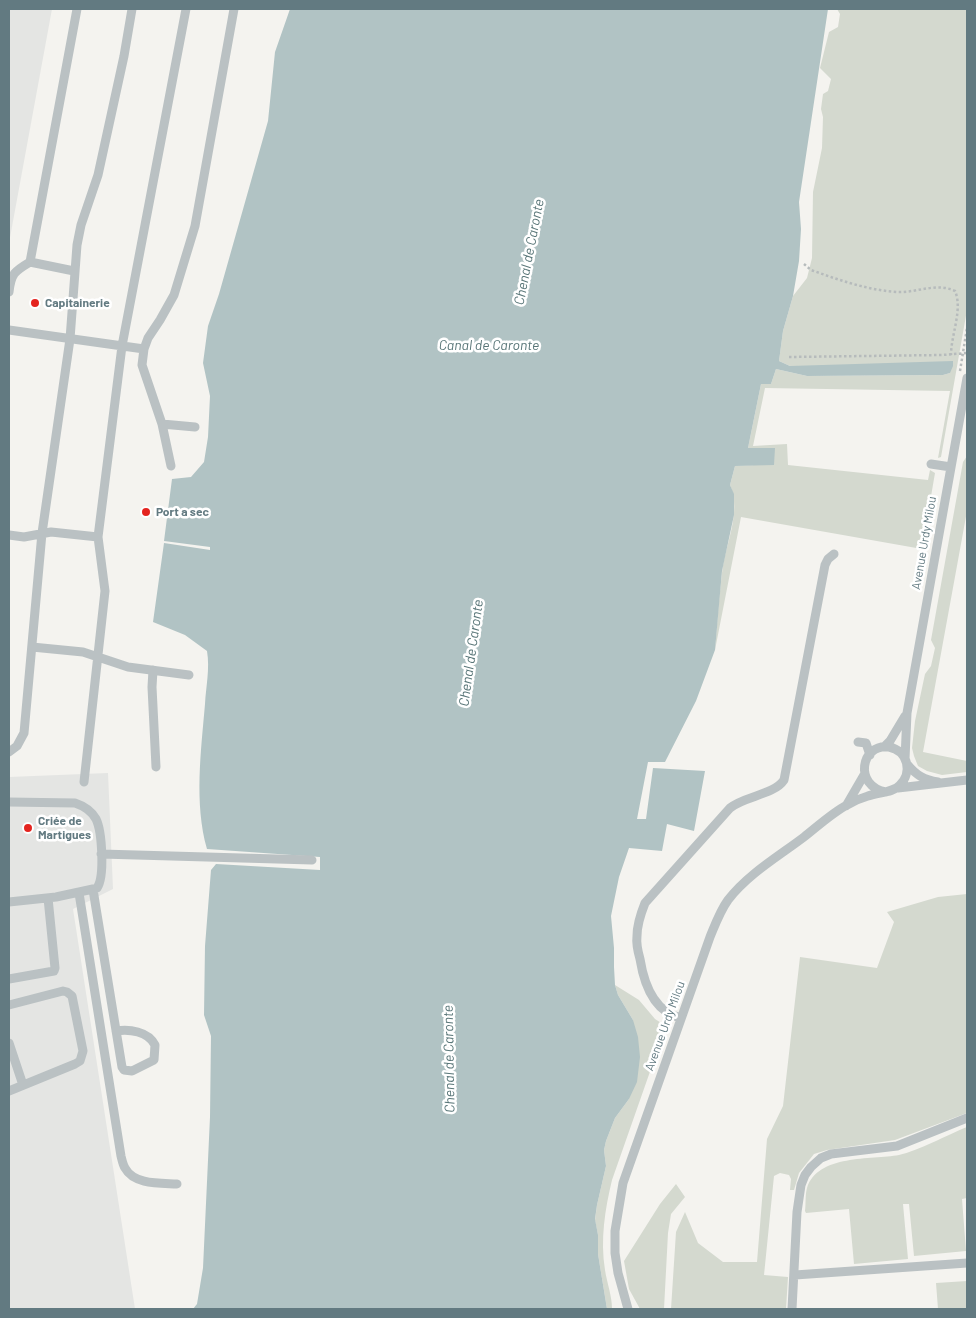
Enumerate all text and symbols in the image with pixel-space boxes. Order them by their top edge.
water label: Chenal de Caronte [510,198,548,306]
place label: Capitainerie [45,296,110,310]
marker: Capitainerie [29,297,41,309]
water label: Canal de Caronte [439,337,539,353]
street label: Avenue Urdy Milou [909,495,939,591]
place label: Port a sec [156,505,209,519]
marker: Port a sec [140,506,152,518]
water label: Chenal de Caronte [455,598,487,708]
place label: Criée de Martigues [38,814,91,842]
marker: Criée de Martigues [22,822,34,834]
street label: Avenue Urdy Milou [642,979,688,1073]
water label: Chenal de Caronte [440,1005,458,1113]

